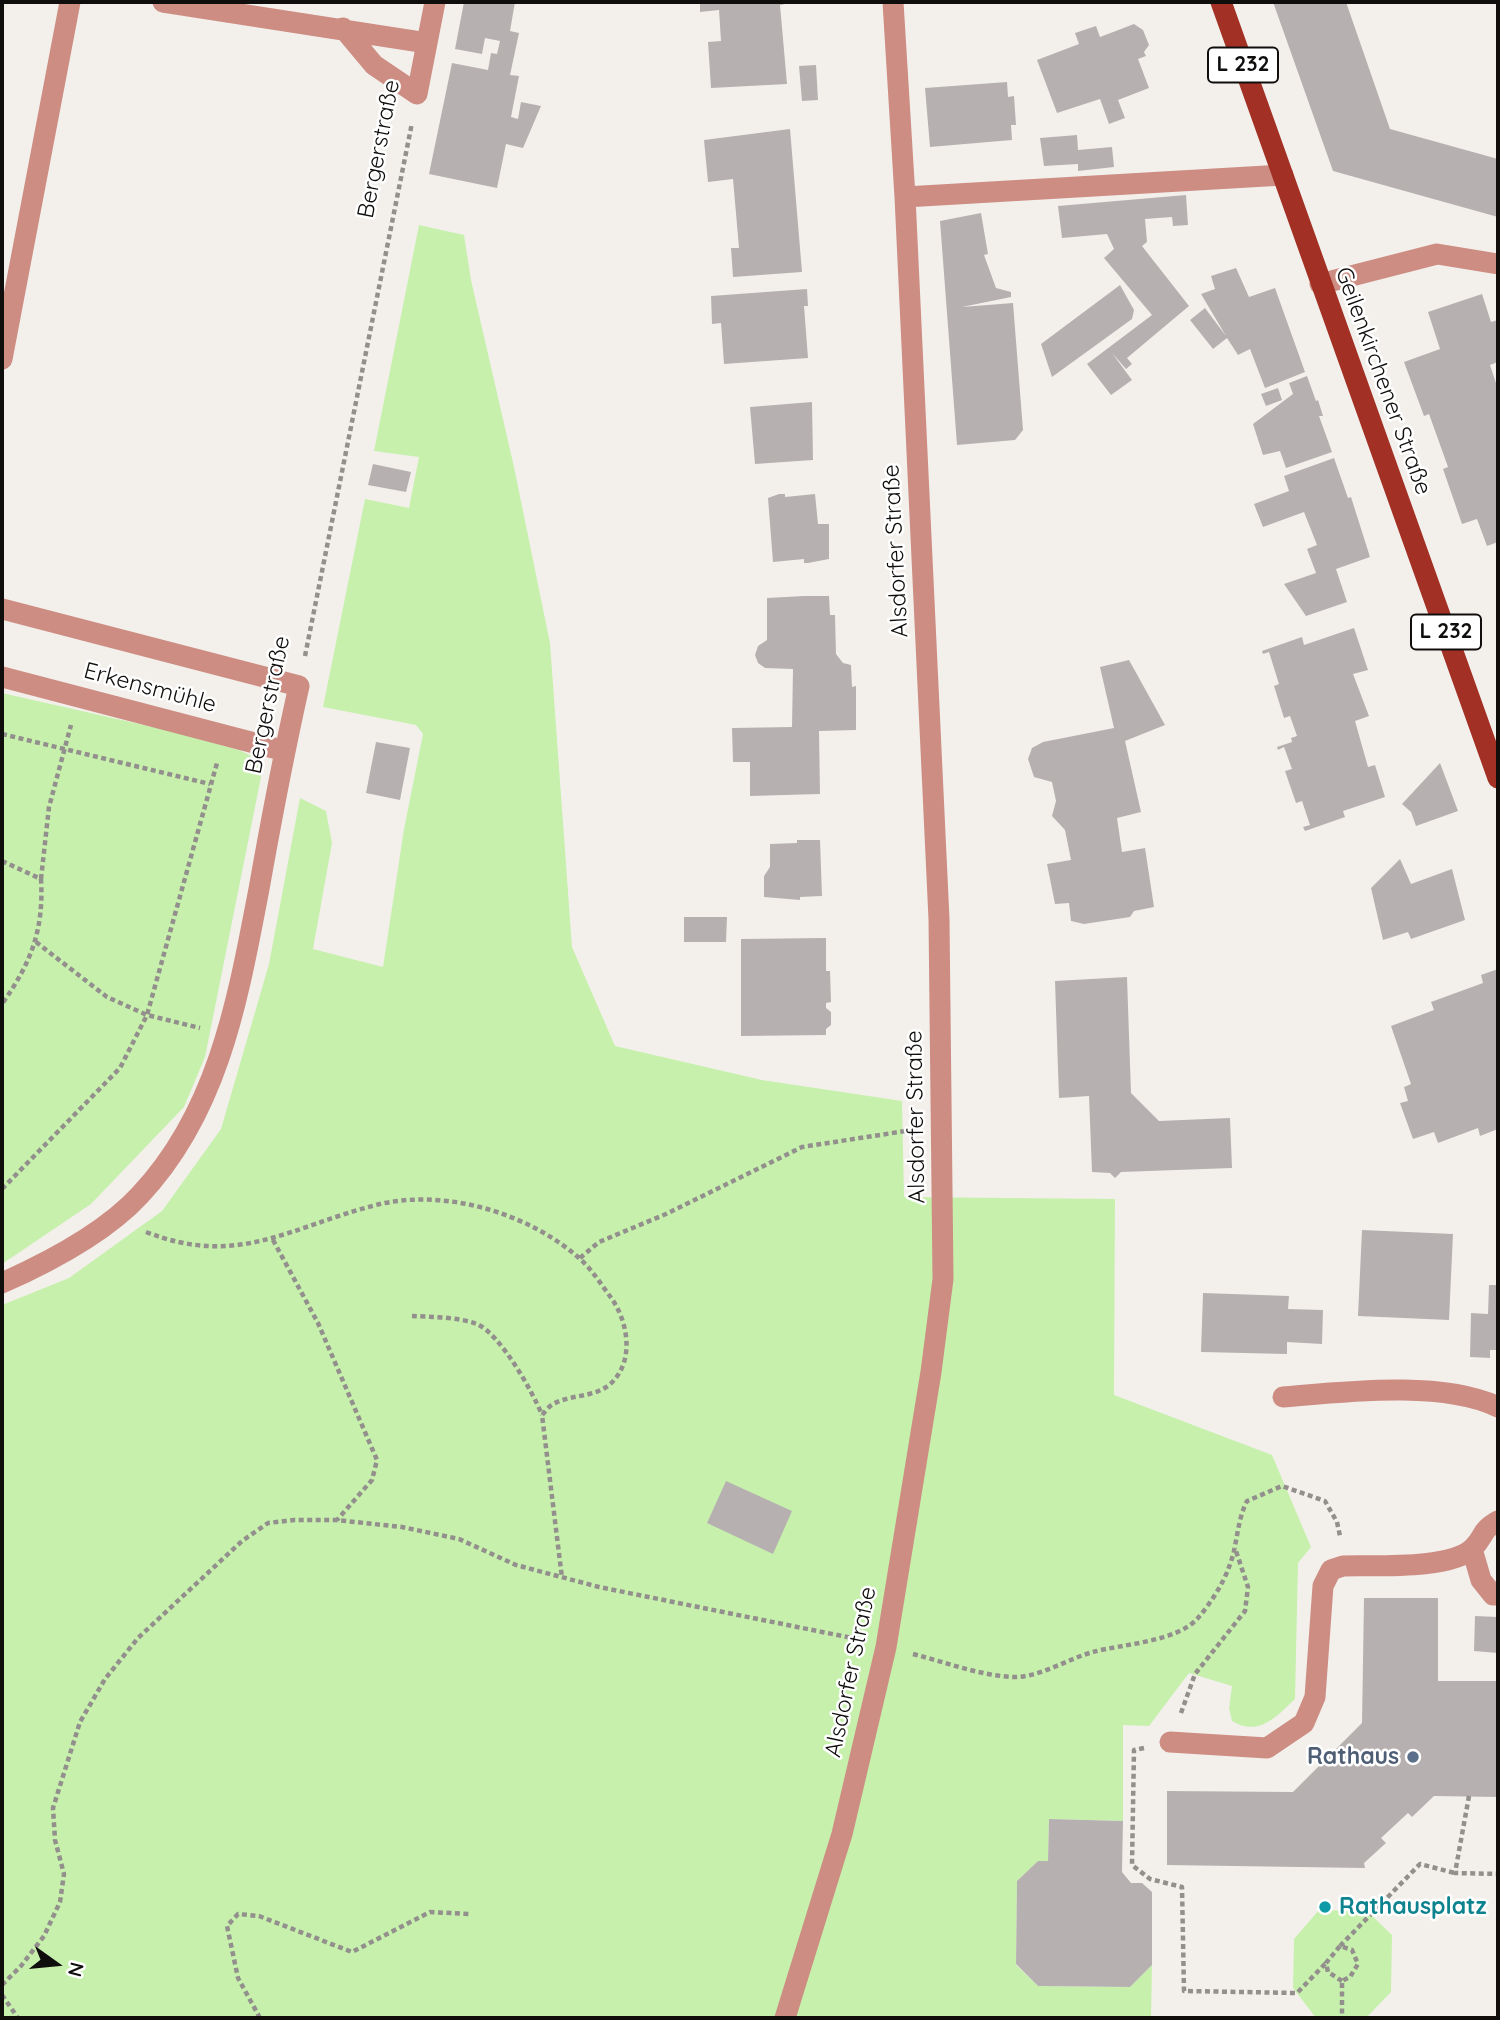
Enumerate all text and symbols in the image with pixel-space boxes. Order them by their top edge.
road number: L 232 [1208,48,1278,82]
street label: Bergerstraße [352,78,406,220]
street label: Geilenkirchener Straße [1329,263,1437,499]
street label: Alsdorfer Straße [878,464,914,638]
road number: L 232 [1411,614,1481,650]
street label: Bergerstraße [240,634,296,776]
street label: Erkensmühle [81,657,219,719]
street label: Alsdorfer Straße [901,1030,931,1204]
street label: Alsdorfer Straße [819,1584,883,1760]
place label: Rathaus [1307,1743,1399,1771]
marker: Rathaus [1405,1749,1421,1765]
place label: Rathausplatz [1339,1893,1487,1921]
marker: Rathausplatz [1317,1899,1333,1915]
north arrow [21,1929,91,1999]
text: N [63,1960,90,1979]

